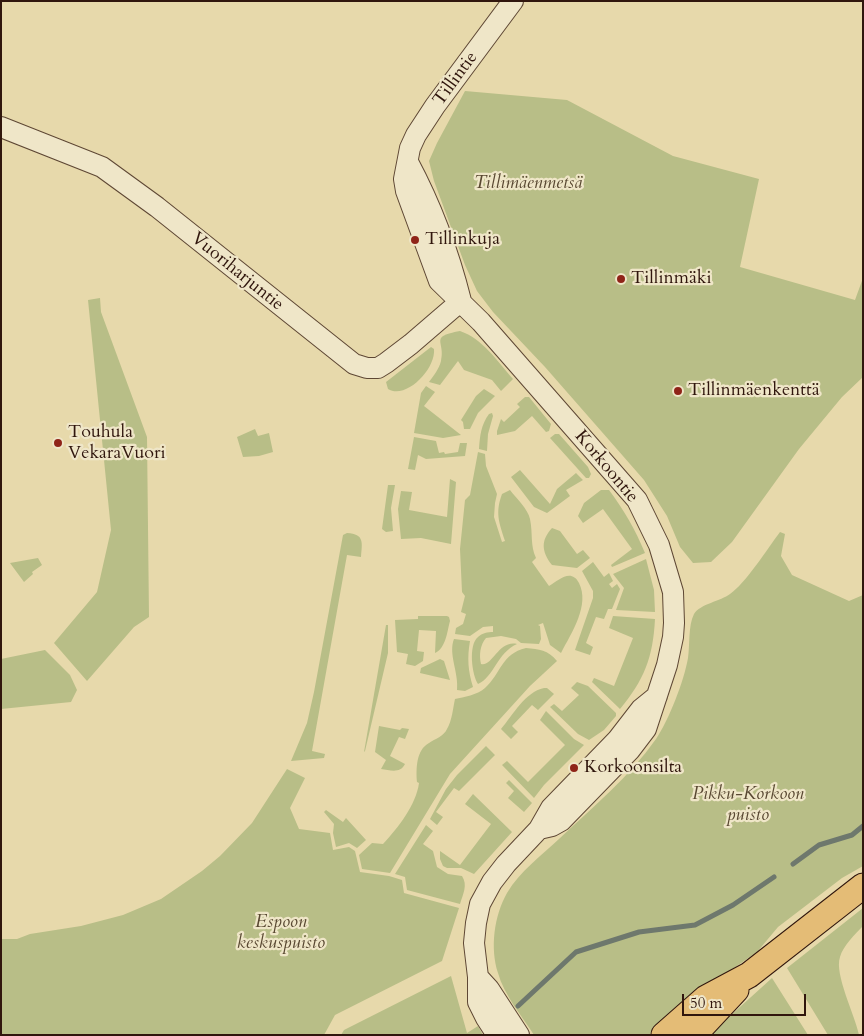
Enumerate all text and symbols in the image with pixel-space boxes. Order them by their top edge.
street label: Tillintie [429,48,483,110]
park label: Tillimäenmetsä [474,173,582,195]
street label: Vuoriharjuntie [186,228,288,316]
place label: Tillinkuja [425,229,500,251]
marker: Tillinkuja [409,234,421,246]
place label: Tillinmäki [631,268,712,290]
marker: Tillinmäki [615,273,627,285]
place label: Tillinmäenkenttä [688,380,820,402]
marker: Tillinmäenkenttä [672,385,684,397]
place label: Touhula VekaraVuori [68,422,166,464]
street label: Korkoontie [569,426,643,508]
marker: Touhula VekaraVuori [52,437,64,449]
place label: Korkoonsilta [584,757,682,779]
marker: Korkoonsilta [568,762,580,774]
park label: Pikku-Korkoon puisto [692,784,804,826]
park label: Espoon keskuspuisto [237,912,325,954]
scale bar [684,984,808,1016]
text: 50 m [690,993,722,1013]

